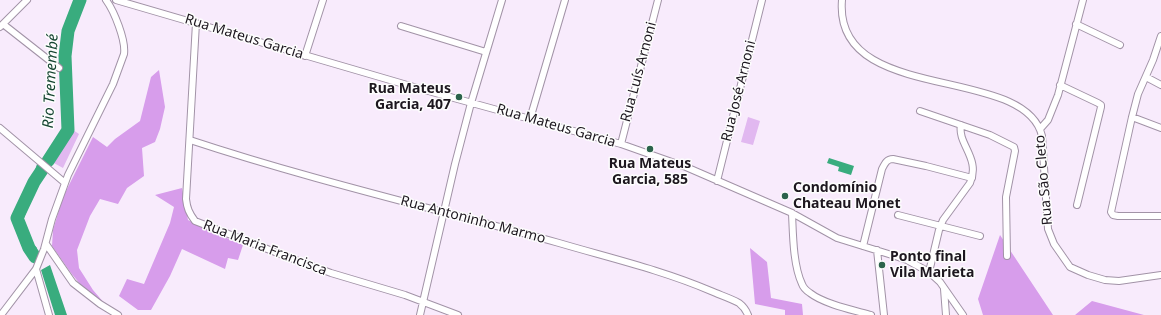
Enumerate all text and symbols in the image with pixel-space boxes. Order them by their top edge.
street label: Rua Mateus Garcia [183,11,305,63]
street label: Rua Luís Arnoni [618,20,660,124]
water label: Rio Tremembé [40,33,62,129]
street label: Rua José Arnoni [718,39,760,143]
place label: Rua Mateus Garcia, 407 [369,81,451,114]
marker: Rua Mateus Garcia, 407 [454,92,464,102]
street label: Rua Mateus Garcia [495,101,617,151]
street label: Rua São Cleto [1032,134,1056,226]
marker: Rua Mateus Garcia, 585 [645,144,655,154]
place label: Rua Mateus Garcia, 585 [609,156,691,188]
place label: Condomínio Chateau Monet [793,180,901,212]
marker: Condomínio Chateau Monet [780,191,790,201]
street label: Rua Antoninho Marmo [399,193,547,247]
street label: Rua Maria Francisca [201,217,329,279]
place label: Ponto final Vila Marieta [890,249,974,282]
marker: Ponto final Vila Marieta [877,260,887,270]

